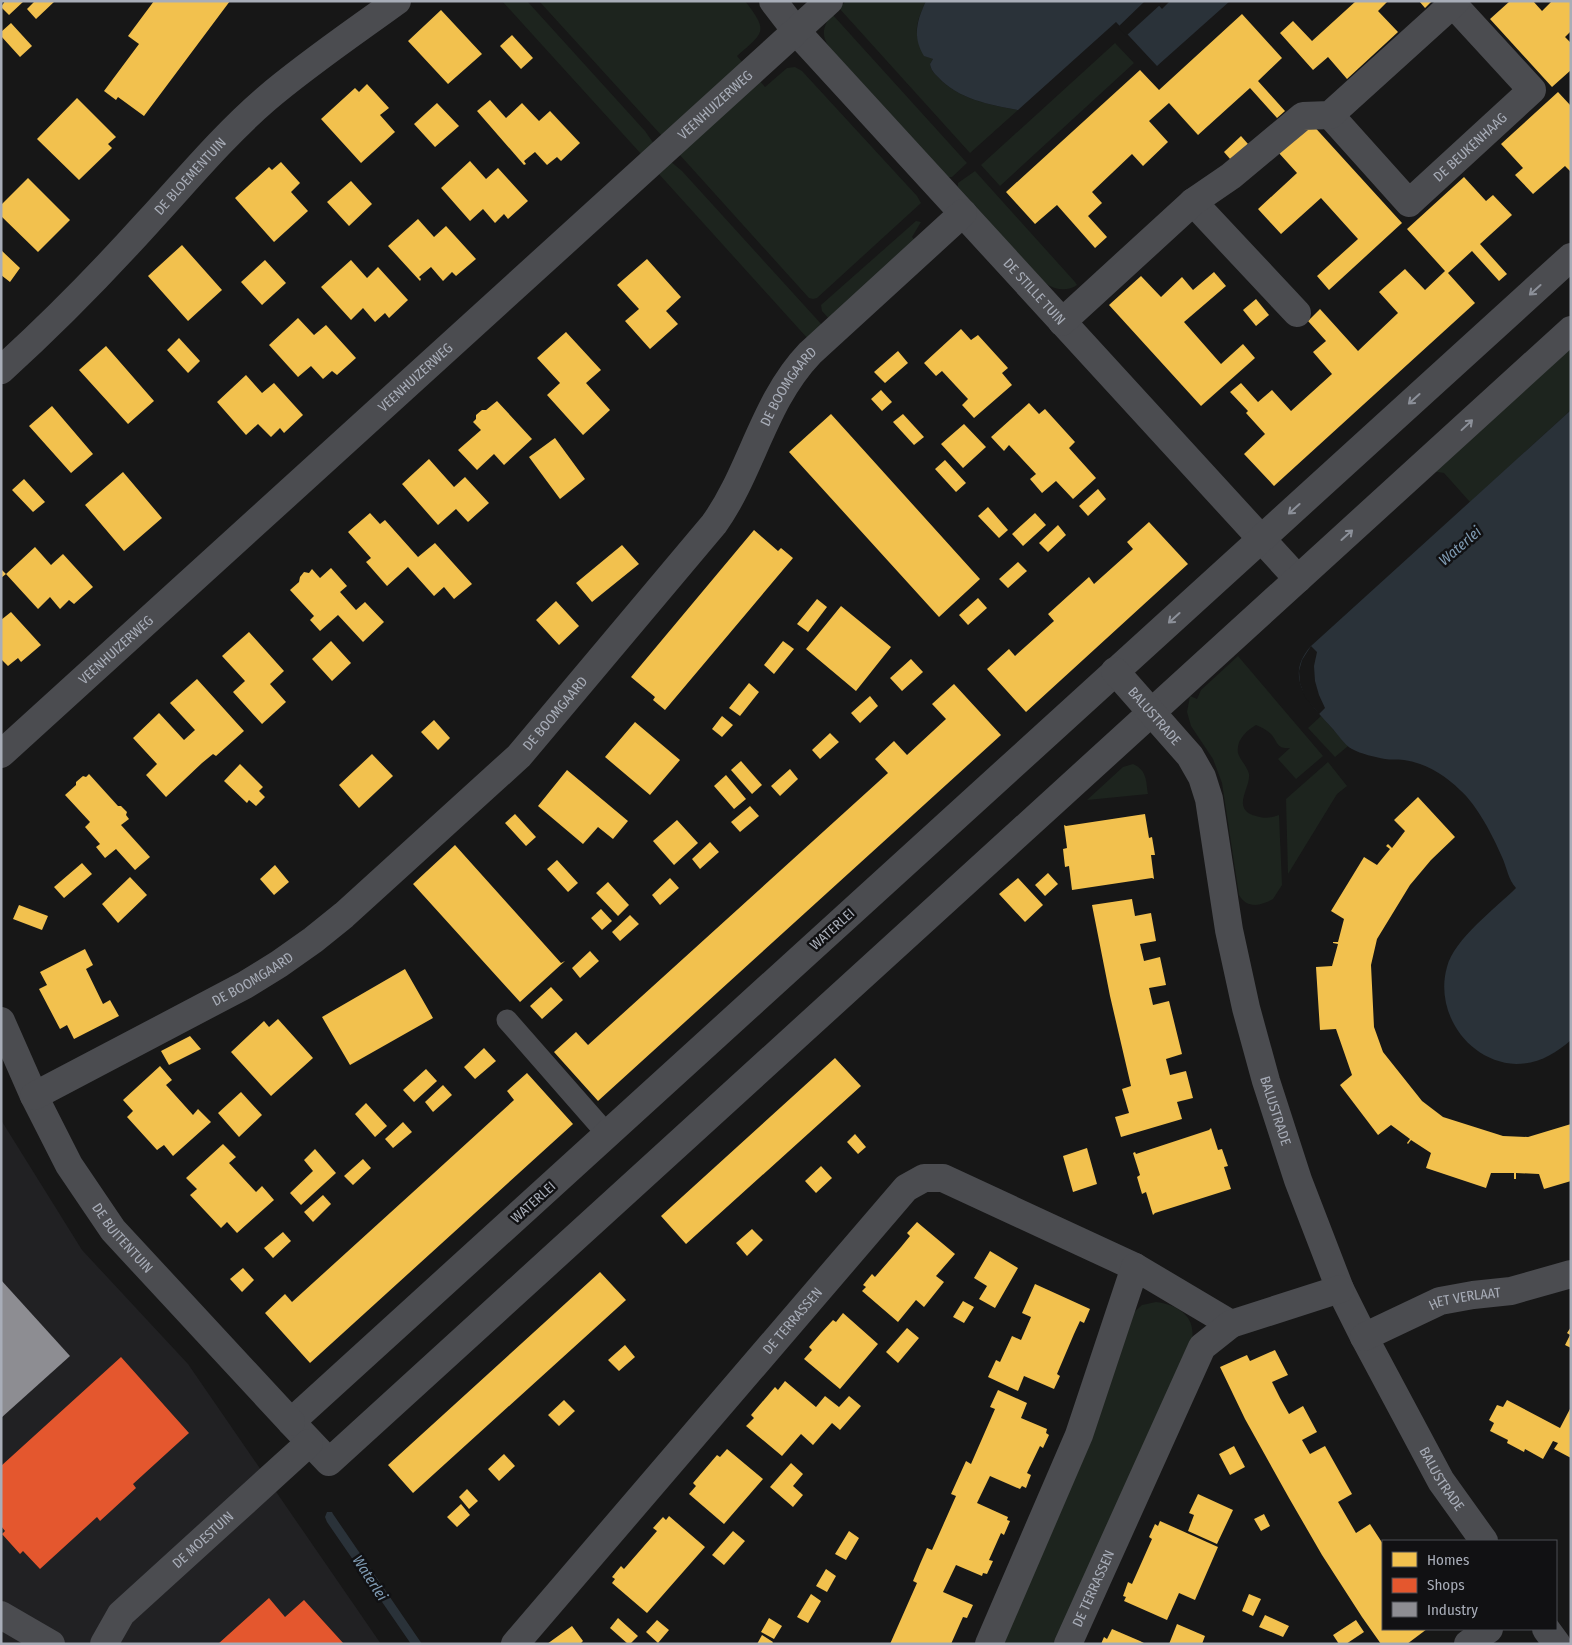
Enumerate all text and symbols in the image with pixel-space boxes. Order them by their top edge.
street label: VEENHUIZERWEG [674,67,756,143]
street label: DE BEUKENHAAG [1430,109,1511,185]
street label: DE BLOEMENTUIN [151,134,230,219]
street label: DE STILLE TUIN [1000,255,1069,328]
one-way arrow [1528,284,1541,296]
street label: VEENHUIZERWEG [375,339,456,416]
street label: DE BOOMGAARD [757,343,820,429]
one-way arrow [1408,394,1421,405]
one-way arrow [1460,419,1473,431]
one-way arrow [1288,503,1301,515]
water label: Waterlei [1435,523,1485,569]
one-way arrow [1340,529,1353,541]
street label: VEENHUIZERWEG [75,612,157,688]
one-way arrow [1167,612,1180,624]
street label: DE BOOMGAARD [519,673,591,754]
street label: BALUSTRADE [1124,684,1185,749]
street label: WATERLEI [806,905,858,954]
street label: DE BOOMGAARD [209,949,297,1010]
street label: BALUSTRADE [1256,1074,1294,1148]
street label: WATERLEI [507,1178,559,1227]
street label: DE BUITENTUIN [88,1200,156,1277]
street label: DE TERRASSEN [759,1284,826,1358]
street label: HET VERLAAT [1426,1284,1502,1314]
street label: BALUSTRADE [1415,1444,1468,1515]
street label: DE MOESTUIN [169,1508,237,1572]
legend [1382,1540,1557,1630]
street label: DE TERRASSEN [1069,1547,1118,1630]
text: Homes [1427,1551,1469,1569]
water label: Waterlei [349,1552,391,1604]
text: Shops [1427,1576,1465,1594]
text: Industry [1427,1601,1478,1619]

